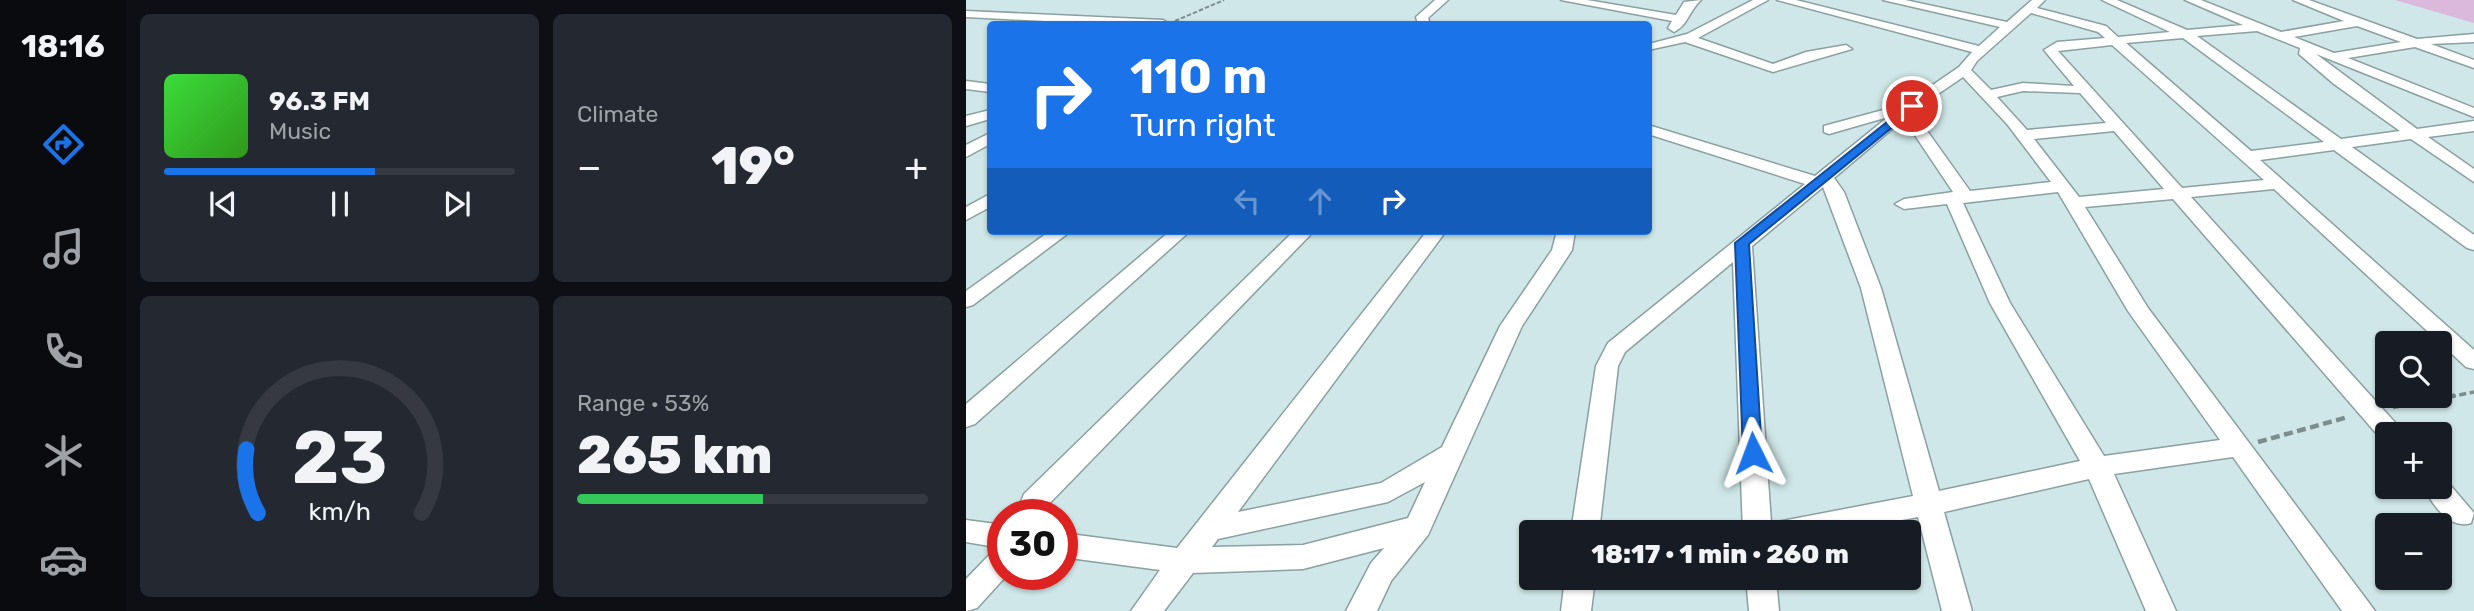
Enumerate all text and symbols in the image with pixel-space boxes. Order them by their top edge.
text: 18:16 [21,27,105,65]
text: 110 m [1130,47,1267,105]
icon: right [1015,49,1106,140]
pin [1882,76,1942,136]
text: 96.3 FM [269,86,370,117]
icon: arrive [1893,87,1931,125]
text: Climate [577,100,658,128]
text: Turn right [1130,106,1275,144]
text: Music [269,117,331,145]
icon: directions [39,120,88,169]
text: 19° [711,135,795,197]
text: − [577,144,602,190]
text: + [904,144,928,190]
icon: left [1228,182,1266,220]
icon: ahead [1301,182,1339,220]
icon: right [1374,182,1412,220]
icon: previous [204,185,242,223]
icon: pause [321,185,359,223]
icon: next [438,185,476,223]
icon: music [39,224,88,273]
icon: phone [39,327,88,376]
map controls [2375,331,2452,590]
button: search [2375,331,2452,408]
text: Range · 53% [577,389,709,417]
text: 23 [292,415,387,501]
position arrow [1716,416,1790,490]
button: + [2375,422,2452,499]
text: 265 km [577,424,772,486]
icon: climate [39,431,88,480]
text: km/h [308,496,371,525]
speed limit sign: 30 [987,499,1078,590]
button: − [2375,513,2452,590]
icon: car [39,535,88,584]
text: 18:17 · 1 min · 260 m [1591,539,1849,570]

